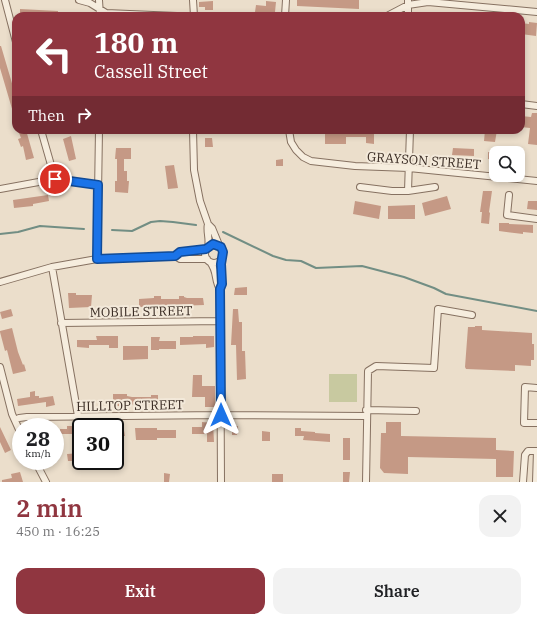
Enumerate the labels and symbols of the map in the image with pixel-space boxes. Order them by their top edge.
street label: GRAYSON STREET [366,148,482,173]
pin [38,162,72,196]
street label: MOBILE STREET [89,302,193,321]
position arrow [200,394,242,436]
street label: HILLTOP STREET [76,396,185,415]
speed limit sign: 30 [72,418,124,470]

